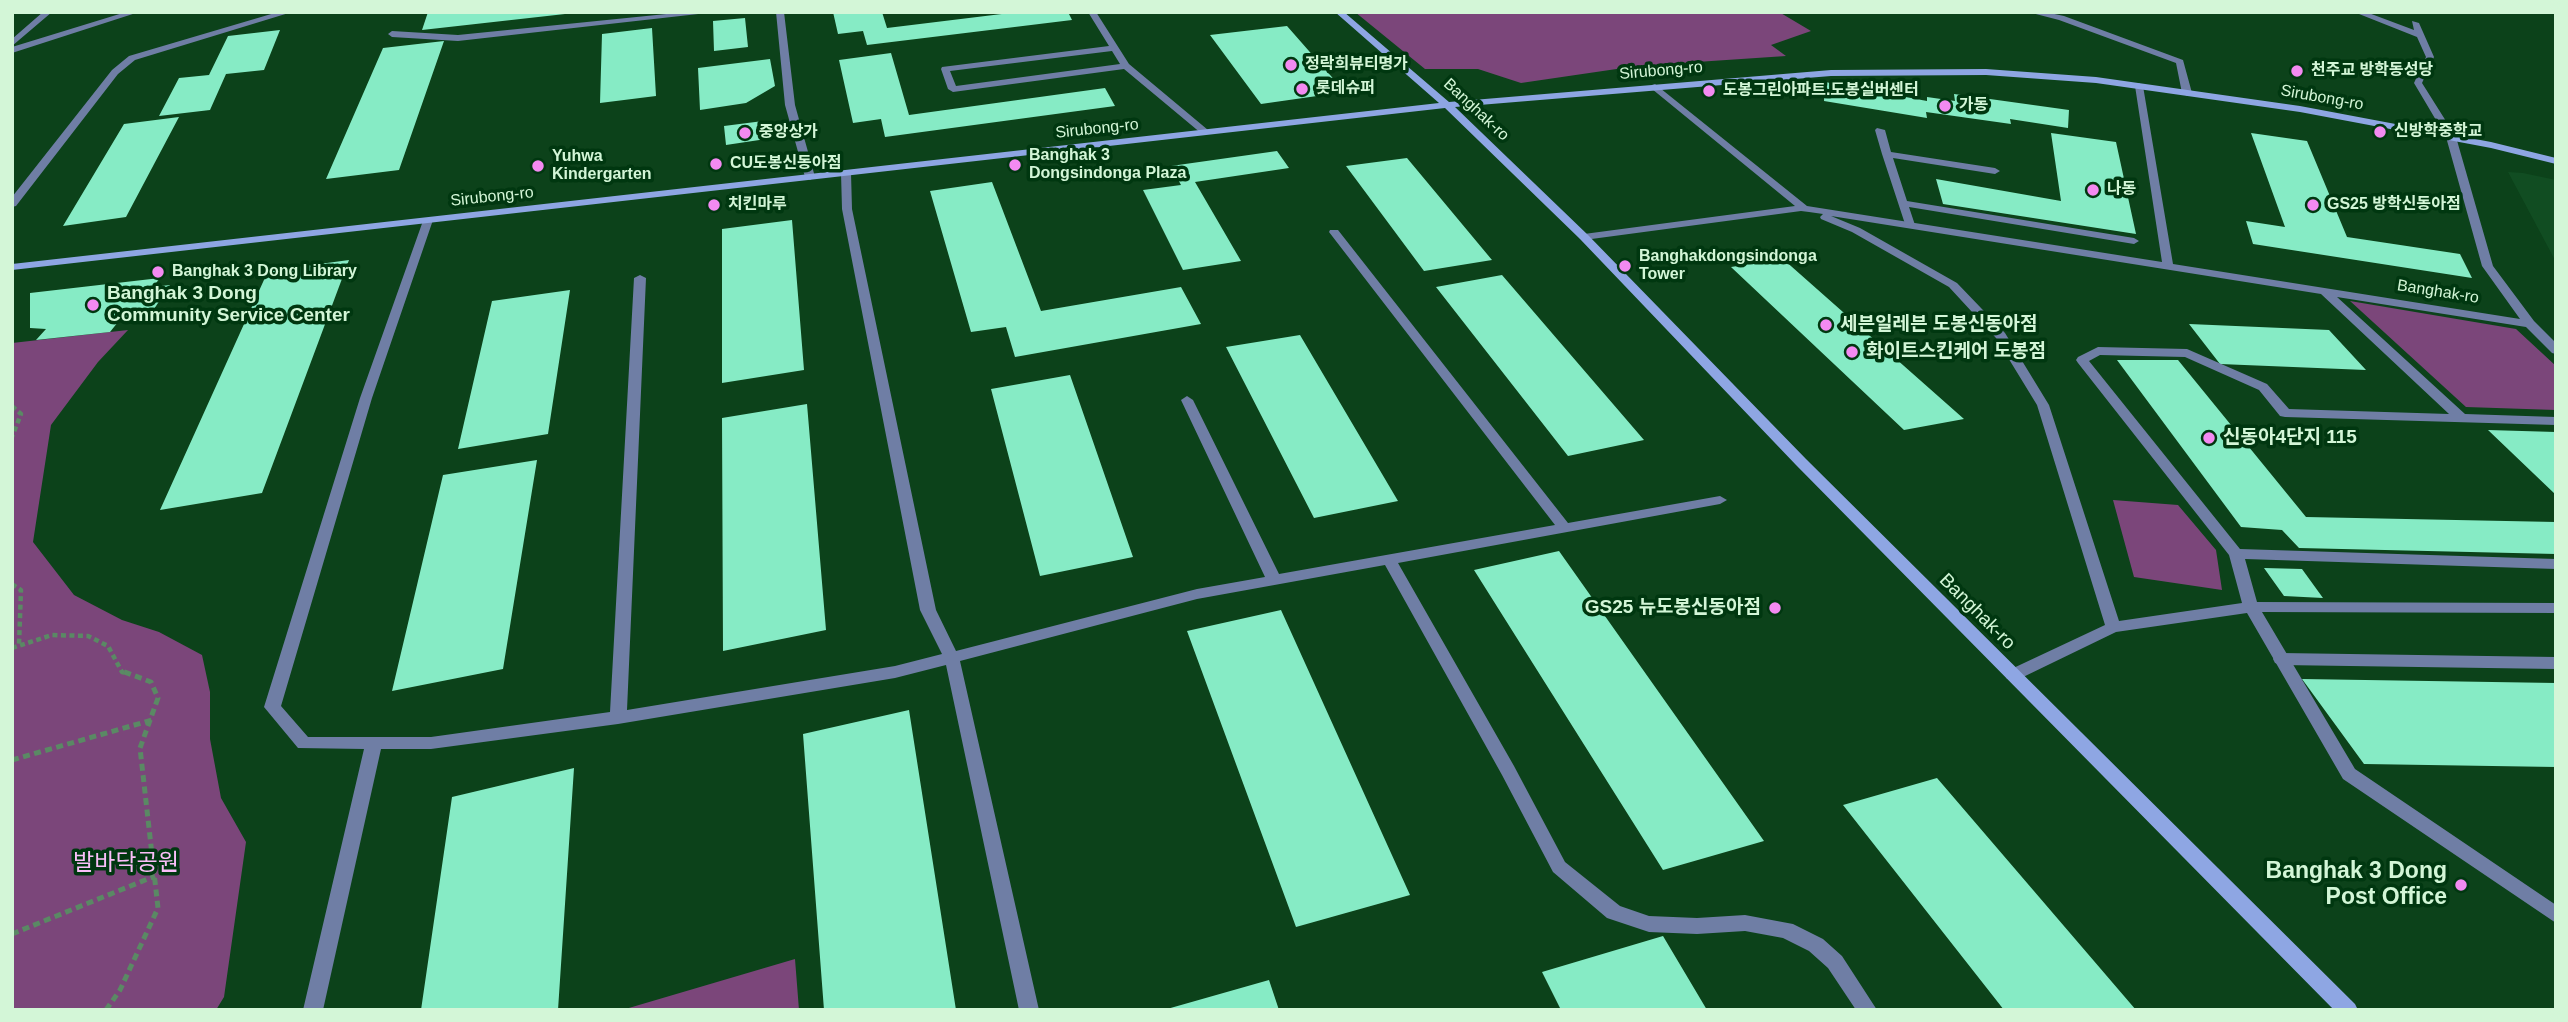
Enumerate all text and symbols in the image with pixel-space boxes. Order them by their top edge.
place label: 정락희뷰티명가 [1305,55,1408,75]
marker: 정락희뷰티명가 [1283,57,1299,73]
street label: Sirubong-ro [1619,58,1703,84]
place label: 천주교 방학동성당 [2311,61,2433,81]
marker: 천주교 방학동성당 [2289,63,2305,79]
street label: Banghak-ro [1439,75,1513,145]
place label: 롯데슈퍼 [1316,79,1375,99]
marker: 롯데슈퍼 [1294,81,1310,97]
place label: 도봉그린아파트.도봉실버센터 [1723,81,1919,101]
street label: Sirubong-ro [2279,81,2365,115]
marker: 도봉그린아파트.도봉실버센터 [1701,83,1717,99]
place label: 가동 [1959,96,1988,116]
marker: 가동 [1937,98,1953,114]
street label: Sirubong-ro [1054,115,1140,143]
place label: 신방학중학교 [2394,122,2482,142]
place label: 중앙상가 [759,123,818,143]
marker: 신방학중학교 [2372,124,2388,140]
marker: 중앙상가 [737,125,753,141]
place label: Banghak 3 Dongsindonga Plaza [1029,146,1186,184]
place label: Yuhwa Kindergarten [552,147,652,185]
place label: CU도봉신동아점 [730,154,841,174]
marker: CU도봉신동아점 [708,156,724,172]
marker: Banghak 3 Dongsindonga Plaza [1007,157,1023,173]
marker: Yuhwa Kindergarten [530,158,546,174]
place label: 나동 [2107,180,2136,200]
marker: 나동 [2085,182,2101,198]
street label: Sirubong-ro [449,183,535,211]
place label: 치킨마루 [728,195,787,215]
place label: GS25 방학신동아점 [2327,195,2461,215]
marker: 치킨마루 [706,197,722,213]
marker: GS25 방학신동아점 [2305,197,2321,213]
place label: Banghakdongsindonga Tower [1639,247,1817,285]
marker: Banghakdongsindonga Tower [1617,258,1633,274]
place label: Banghak 3 Dong Library [172,262,357,282]
marker: Banghak 3 Dong Library [150,264,166,280]
street label: Banghak-ro [2396,276,2480,308]
place label: Banghak 3 Dong Community Service Center [107,283,350,327]
marker: Banghak 3 Dong Community Service Center [85,297,101,313]
place label: 세븐일레븐 도봉신동아점 [1840,314,2038,336]
marker: 세븐일레븐 도봉신동아점 [1818,317,1834,333]
place label: 화이트스킨케어 도봉점 [1866,341,2046,363]
marker: 화이트스킨케어 도봉점 [1844,344,1860,360]
place label: 신동아4단지 115 [2223,427,2357,449]
marker: 신동아4단지 115 [2201,430,2217,446]
street label: Banghak-ro [1934,569,2020,655]
place label: GS25 뉴도봉신동아점 [1585,597,1761,619]
marker: GS25 뉴도봉신동아점 [1767,600,1783,616]
park label: 발바닥공원 [73,850,179,878]
place label: Banghak 3 Dong Post Office [2266,858,2447,912]
marker: Banghak 3 Dong Post Office [2453,877,2469,893]

